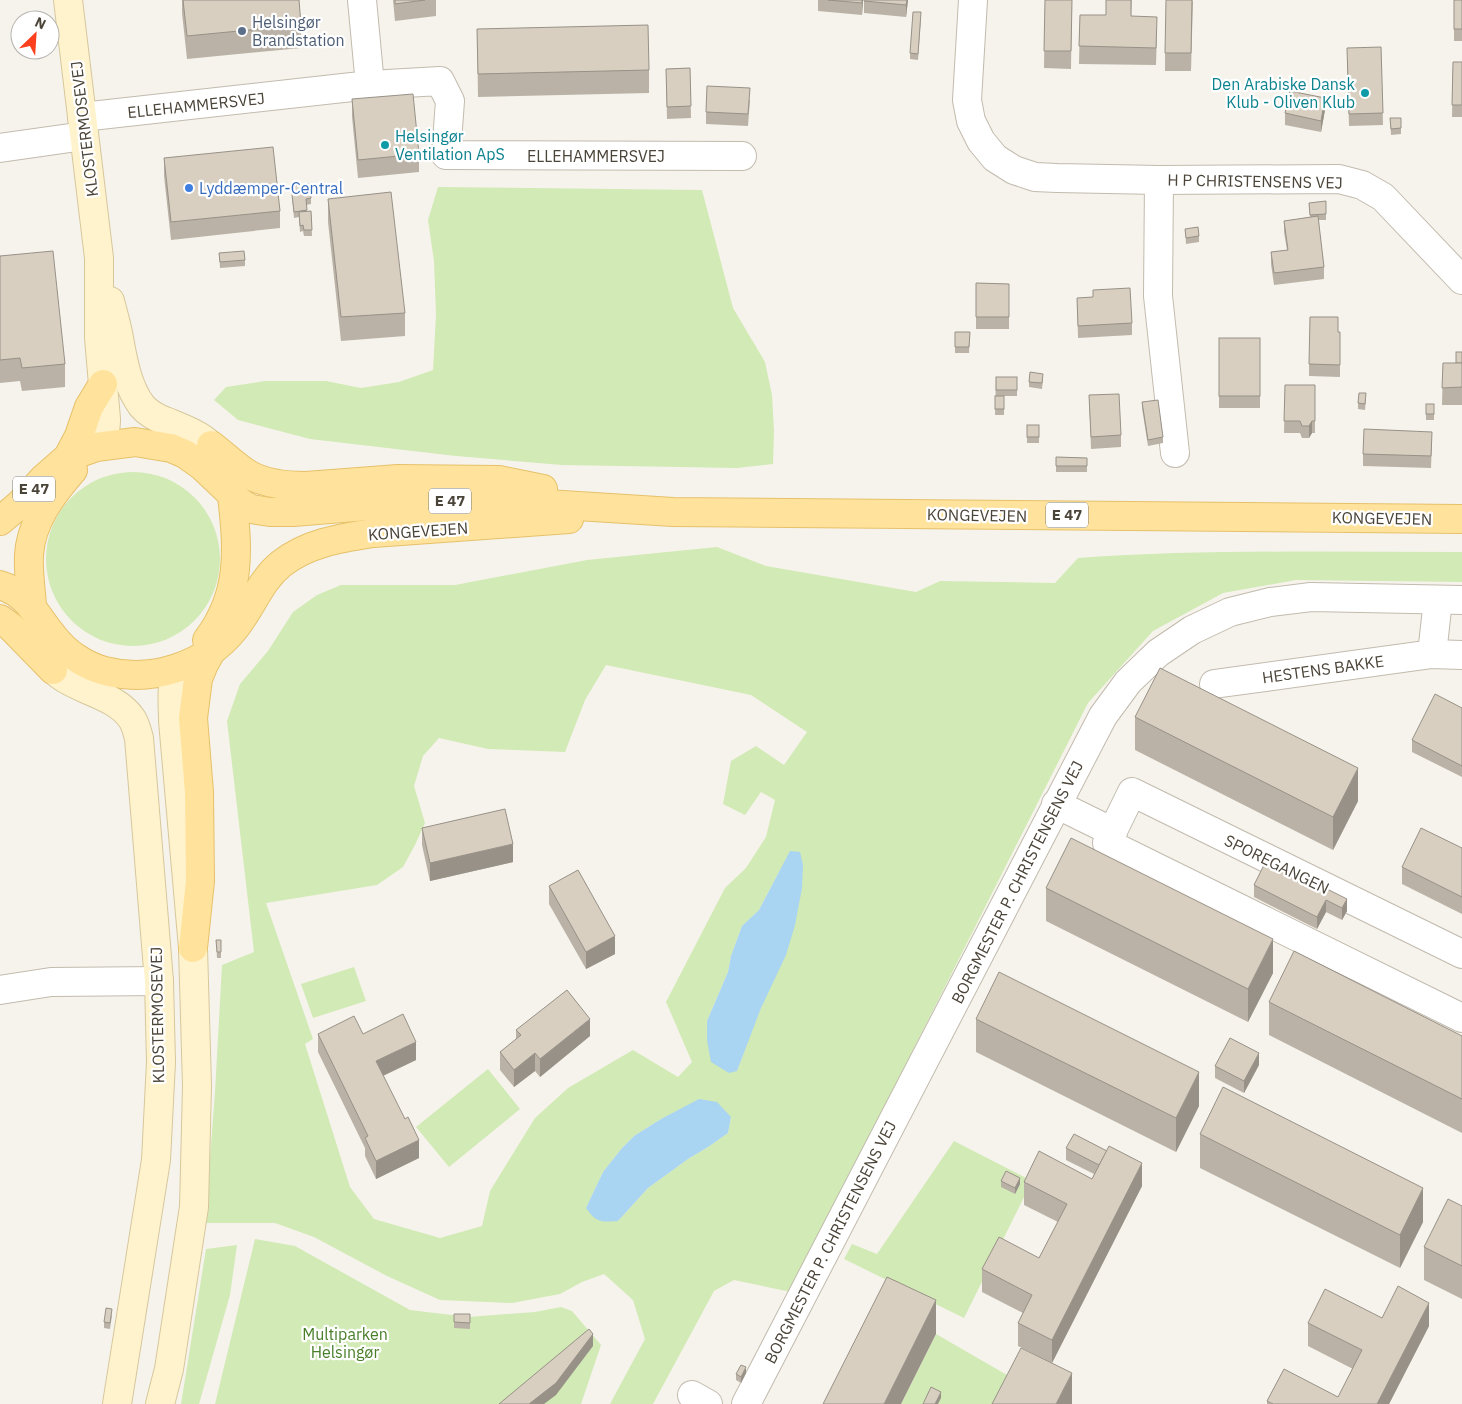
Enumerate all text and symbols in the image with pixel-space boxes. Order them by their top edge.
north arrow [10,10,60,60]
place label: Helsingør Brandstation [252,12,345,50]
text: N [32,13,49,34]
marker: Helsingør Brandstation [236,25,248,37]
street label: KLOSTERMOSEVEJ [66,60,102,198]
place label: Den Arabiske Dansk Klub - Oliven Klub [1212,74,1356,112]
marker: Den Arabiske Dansk Klub - Oliven Klub [1359,87,1371,99]
street label: ELLEHAMMERSVEJ [126,88,266,122]
place label: Helsingør Ventilation ApS [395,126,505,164]
marker: Helsingør Ventilation ApS [379,139,391,151]
street label: ELLEHAMMERSVEJ [527,146,665,166]
street label: H P CHRISTENSENS VEJ [1167,169,1343,193]
place label: Lyddæmper-Central [199,178,343,198]
marker: Lyddæmper-Central [183,182,195,194]
road number: E 47 [13,476,55,502]
road number: E 47 [429,488,471,514]
road number: E 47 [1046,502,1088,528]
street label: KONGEVEJEN [927,504,1027,526]
street label: KONGEVEJEN [1332,507,1432,529]
street label: KONGEVEJEN [367,518,469,544]
street label: HESTENS BAKKE [1261,651,1385,687]
street label: BORGMESTER P. CHRISTENSENS VEJ [947,757,1087,1007]
street label: SPOREGANGEN [1221,830,1333,898]
street label: KLOSTERMOSEVEJ [146,947,168,1083]
street label: BORGMESTER P. CHRISTENSENS VEJ [760,1117,900,1367]
park label: Multiparken Helsingør [302,1324,388,1362]

